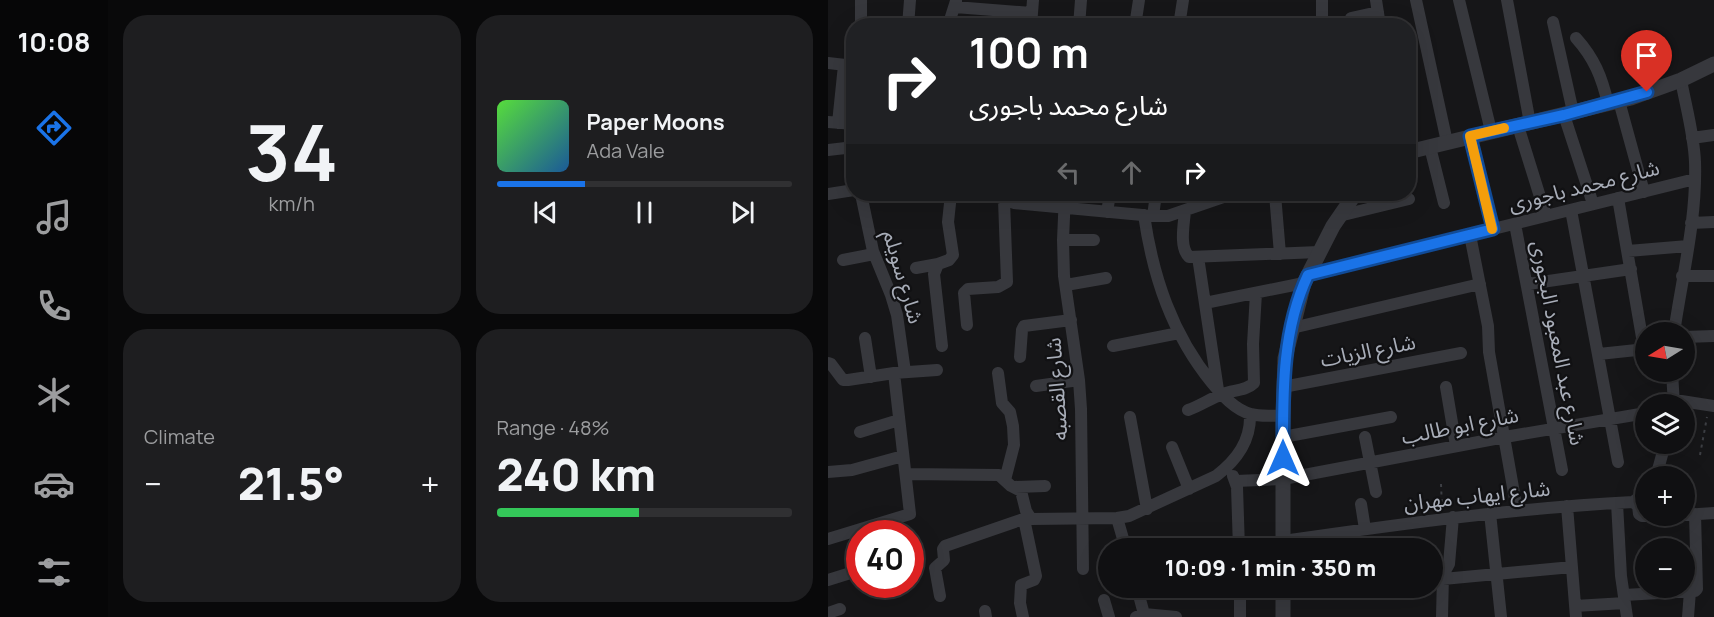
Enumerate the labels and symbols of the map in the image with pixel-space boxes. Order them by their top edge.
pin [1621,30,1672,92]
street label: شارع محمد باجورى [1505,153,1663,219]
street label: شارع سويلم [875,227,931,327]
street label: شارع عبد المعبود البجورى [1523,238,1593,448]
north arrow [1635,322,1695,382]
street label: شارع الزيات [1318,327,1418,375]
street label: شارع القصبه [1038,336,1076,442]
street label: شارع ابو طالب [1399,400,1521,452]
position arrow [1251,426,1315,490]
street label: شارع ايهاب مهران [1402,473,1552,519]
speed limit sign: 40 [846,520,924,598]

